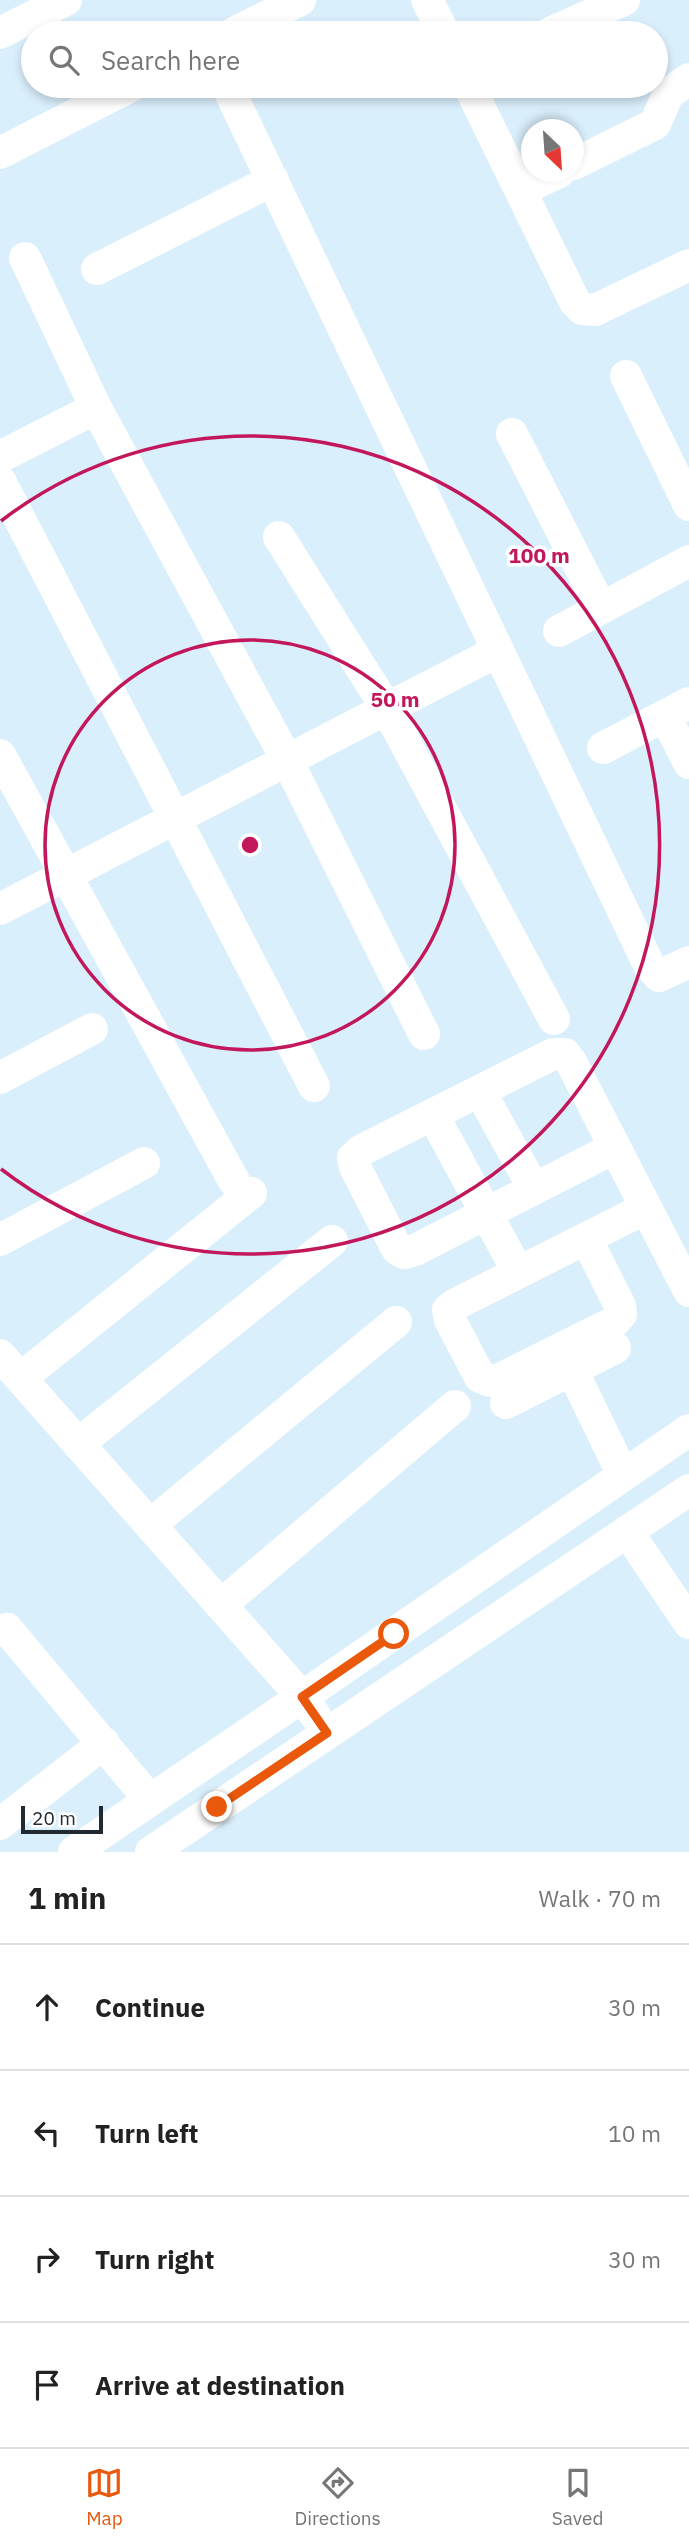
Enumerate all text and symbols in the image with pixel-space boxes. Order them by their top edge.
search box [21,21,668,98]
icon: search [45,41,83,79]
text: Search here [101,43,240,77]
north arrow [521,119,584,182]
text: 100 m [508,541,570,569]
text: 50 m [371,685,419,713]
centre of rings [238,833,262,857]
route start [378,1618,409,1649]
route end [201,1791,232,1822]
scale bar [21,1803,103,1835]
text: 20 m [32,1806,76,1830]
text: 1 min [28,1878,106,1917]
text: Walk · 70 m [539,1883,661,1913]
icon: ahead [28,1988,66,2026]
text: Continue [95,1990,205,2024]
text: 30 m [608,1992,661,2022]
icon: left [28,2114,66,2152]
text: Turn left [95,2116,198,2150]
text: 10 m [608,2118,661,2148]
icon: right [28,2240,66,2278]
text: Turn right [95,2242,214,2276]
text: 30 m [608,2244,661,2274]
icon: arrive [28,2366,66,2404]
text: Arrive at destination [95,2368,345,2402]
tab: Map [85,2464,123,2530]
tab: Directions [294,2464,381,2530]
tab: Saved [552,2464,604,2530]

